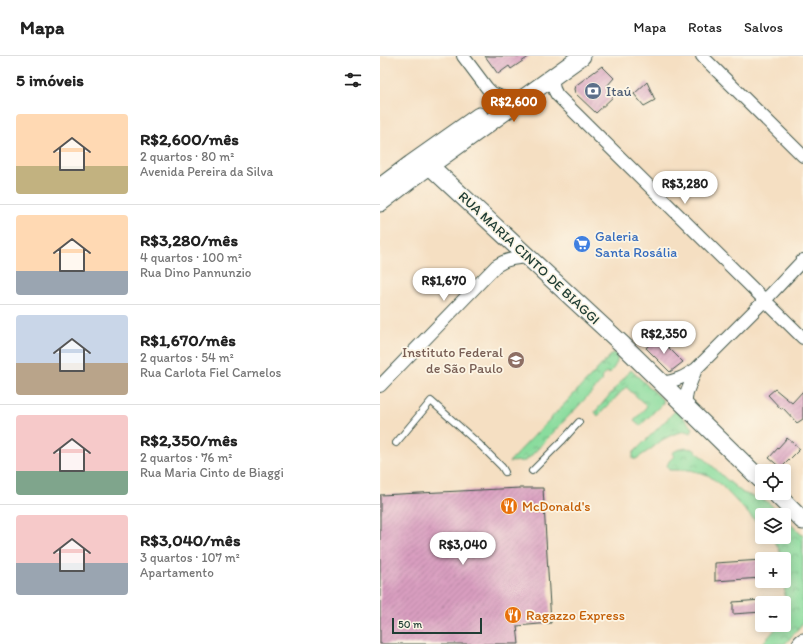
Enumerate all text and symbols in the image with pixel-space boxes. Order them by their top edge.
text: Mapa [20,16,64,39]
text: Mapa [634,19,666,36]
text: Rotas [688,19,722,36]
text: Salvos [744,19,783,36]
icon: filters [342,69,364,91]
text: 5 imóveis [16,70,84,90]
bank icon: Itaú [583,81,603,101]
place label: Itaú [606,83,632,100]
pin: R$2,600 [477,89,551,123]
text: R$2,600 [490,94,538,109]
text: R$2,600/mês [140,129,239,149]
icon: home [48,130,96,178]
text: 2 quartos · 80 m² [140,149,234,164]
text: Avenida Pereira da Silva [140,164,273,179]
pin: R$3,280 [648,171,722,205]
text: R$3,280 [662,176,708,191]
street label: RUA MARIA CINTO DE BIAGGI [455,188,603,328]
place label: Galeria Santa Rosália [595,228,677,261]
text: R$3,280/mês [140,230,238,250]
icon: home [48,231,96,279]
supermarket icon: Galeria Santa Rosália [572,234,592,254]
text: 4 quartos · 100 m² [140,250,242,265]
text: Rua Dino Pannunzio [140,265,251,280]
pin: R$1,670 [407,268,481,302]
text: R$1,670 [422,273,466,288]
pin: R$2,350 [627,321,701,355]
text: R$2,350 [641,326,687,341]
text: R$1,670/mês [140,330,236,350]
icon: home [48,331,96,379]
place label: Instituto Federal de São Paulo [402,344,503,377]
text: 2 quartos · 54 m² [140,350,234,365]
school or university icon: Instituto Federal de São Paulo [506,350,526,370]
text: Rua Carlota Fiel Carnelos [140,365,281,380]
text: R$2,350/mês [140,430,238,450]
icon: home [48,431,96,479]
text: 2 quartos · 76 m² [140,450,232,465]
map controls [755,464,791,632]
button: locate [755,464,791,500]
text: Rua Maria Cinto de Biaggi [140,465,284,480]
restaurant icon: McDonald's [499,496,519,516]
place label: McDonald's [522,498,591,515]
button: layers [755,508,791,544]
text: R$3,040/mês [140,530,240,550]
icon: home [48,531,96,579]
pin: R$3,040 [426,532,500,566]
text: R$3,040 [439,537,487,552]
text: 3 quartos · 107 m² [140,550,240,565]
button: + [755,552,791,588]
text: Apartamento [140,565,214,580]
button: − [755,596,791,632]
restaurant icon: Ragazzo Express [503,605,523,625]
place label: Ragazzo Express [526,607,625,624]
scale bar [392,616,482,635]
text: 50 m [398,618,422,631]

